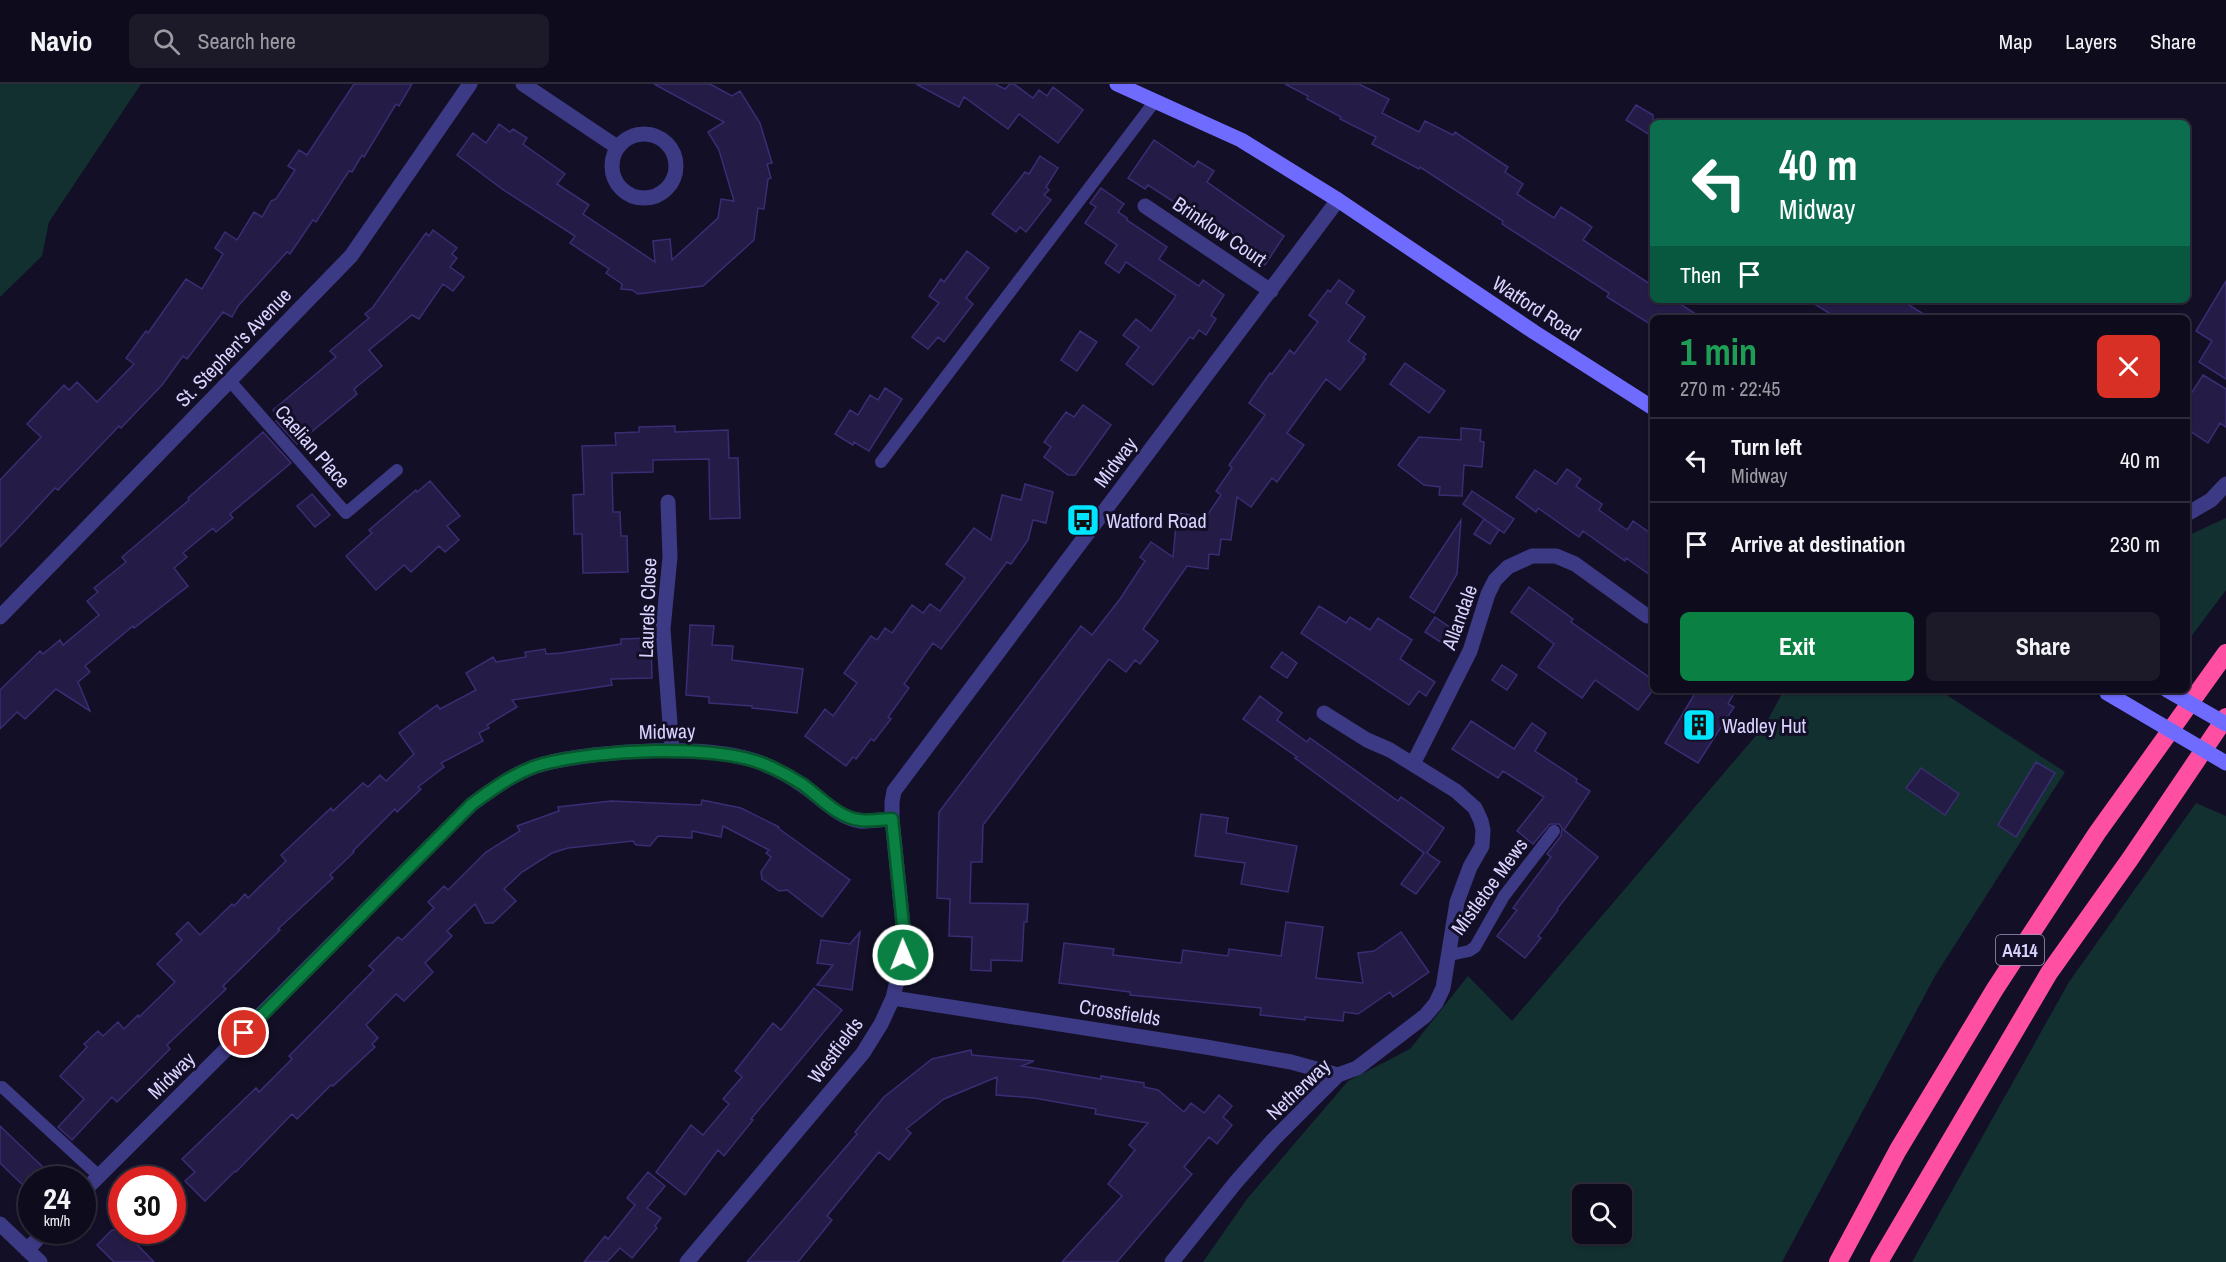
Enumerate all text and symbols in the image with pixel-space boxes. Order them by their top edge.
search box [129,14,549,68]
text: Navio [30,22,93,60]
icon: search [150,25,183,58]
text: Search here [198,26,296,56]
text: Map [1999,27,2032,56]
text: Layers [2065,27,2117,56]
text: Share [2150,27,2196,56]
text: 40 m [1779,137,1858,193]
icon: left [1680,144,1758,222]
street label: Brinklow Court [1168,190,1272,273]
text: Midway [1779,191,1855,227]
icon: arrive [1733,258,1766,291]
text: Then [1680,260,1721,290]
street label: Watford Road [1487,269,1587,347]
street label: St. Stephen's Avenue [169,281,297,413]
text: 1 min [1680,328,1757,376]
button: close [2097,335,2160,398]
text: 270 m · 22:45 [1680,375,1780,402]
street label: Caelian Place [269,399,357,493]
street label: Midway [1087,431,1143,493]
text: Turn left [1731,432,1802,462]
icon: left [1680,444,1713,477]
text: 40 m [2120,445,2160,475]
text: Midway [1731,462,1788,489]
bus stop icon: Watford Road [1065,502,1101,538]
place label: Watford Road [1106,507,1207,534]
icon: arrive [1680,528,1713,561]
text: Arrive at destination [1731,529,1905,559]
text: 230 m [2110,529,2160,559]
street label: Laurels Close [632,557,662,659]
street label: Allandale [1434,581,1483,654]
button: Exit [1680,612,1914,681]
button: Share [1926,612,2160,681]
building icon: Wadley Hut [1681,707,1717,743]
place label: Wadley Hut [1722,712,1807,739]
street label: Midway [639,717,696,745]
street label: Mistletoe Mews [1445,832,1533,940]
position arrow [871,923,935,987]
road number: A414 [1996,935,2044,965]
street label: Crossfields [1077,992,1163,1032]
pin [218,1007,269,1058]
street label: Westfields [801,1011,869,1089]
icon: arrive [227,1016,260,1049]
street label: Midway [141,1045,201,1105]
street label: Netherway [1260,1052,1336,1126]
speed limit sign: 30 [108,1166,186,1244]
text: 24 [43,1178,71,1218]
map controls [1572,1184,1632,1244]
button: search [1572,1184,1632,1244]
text: km/h [44,1210,70,1231]

